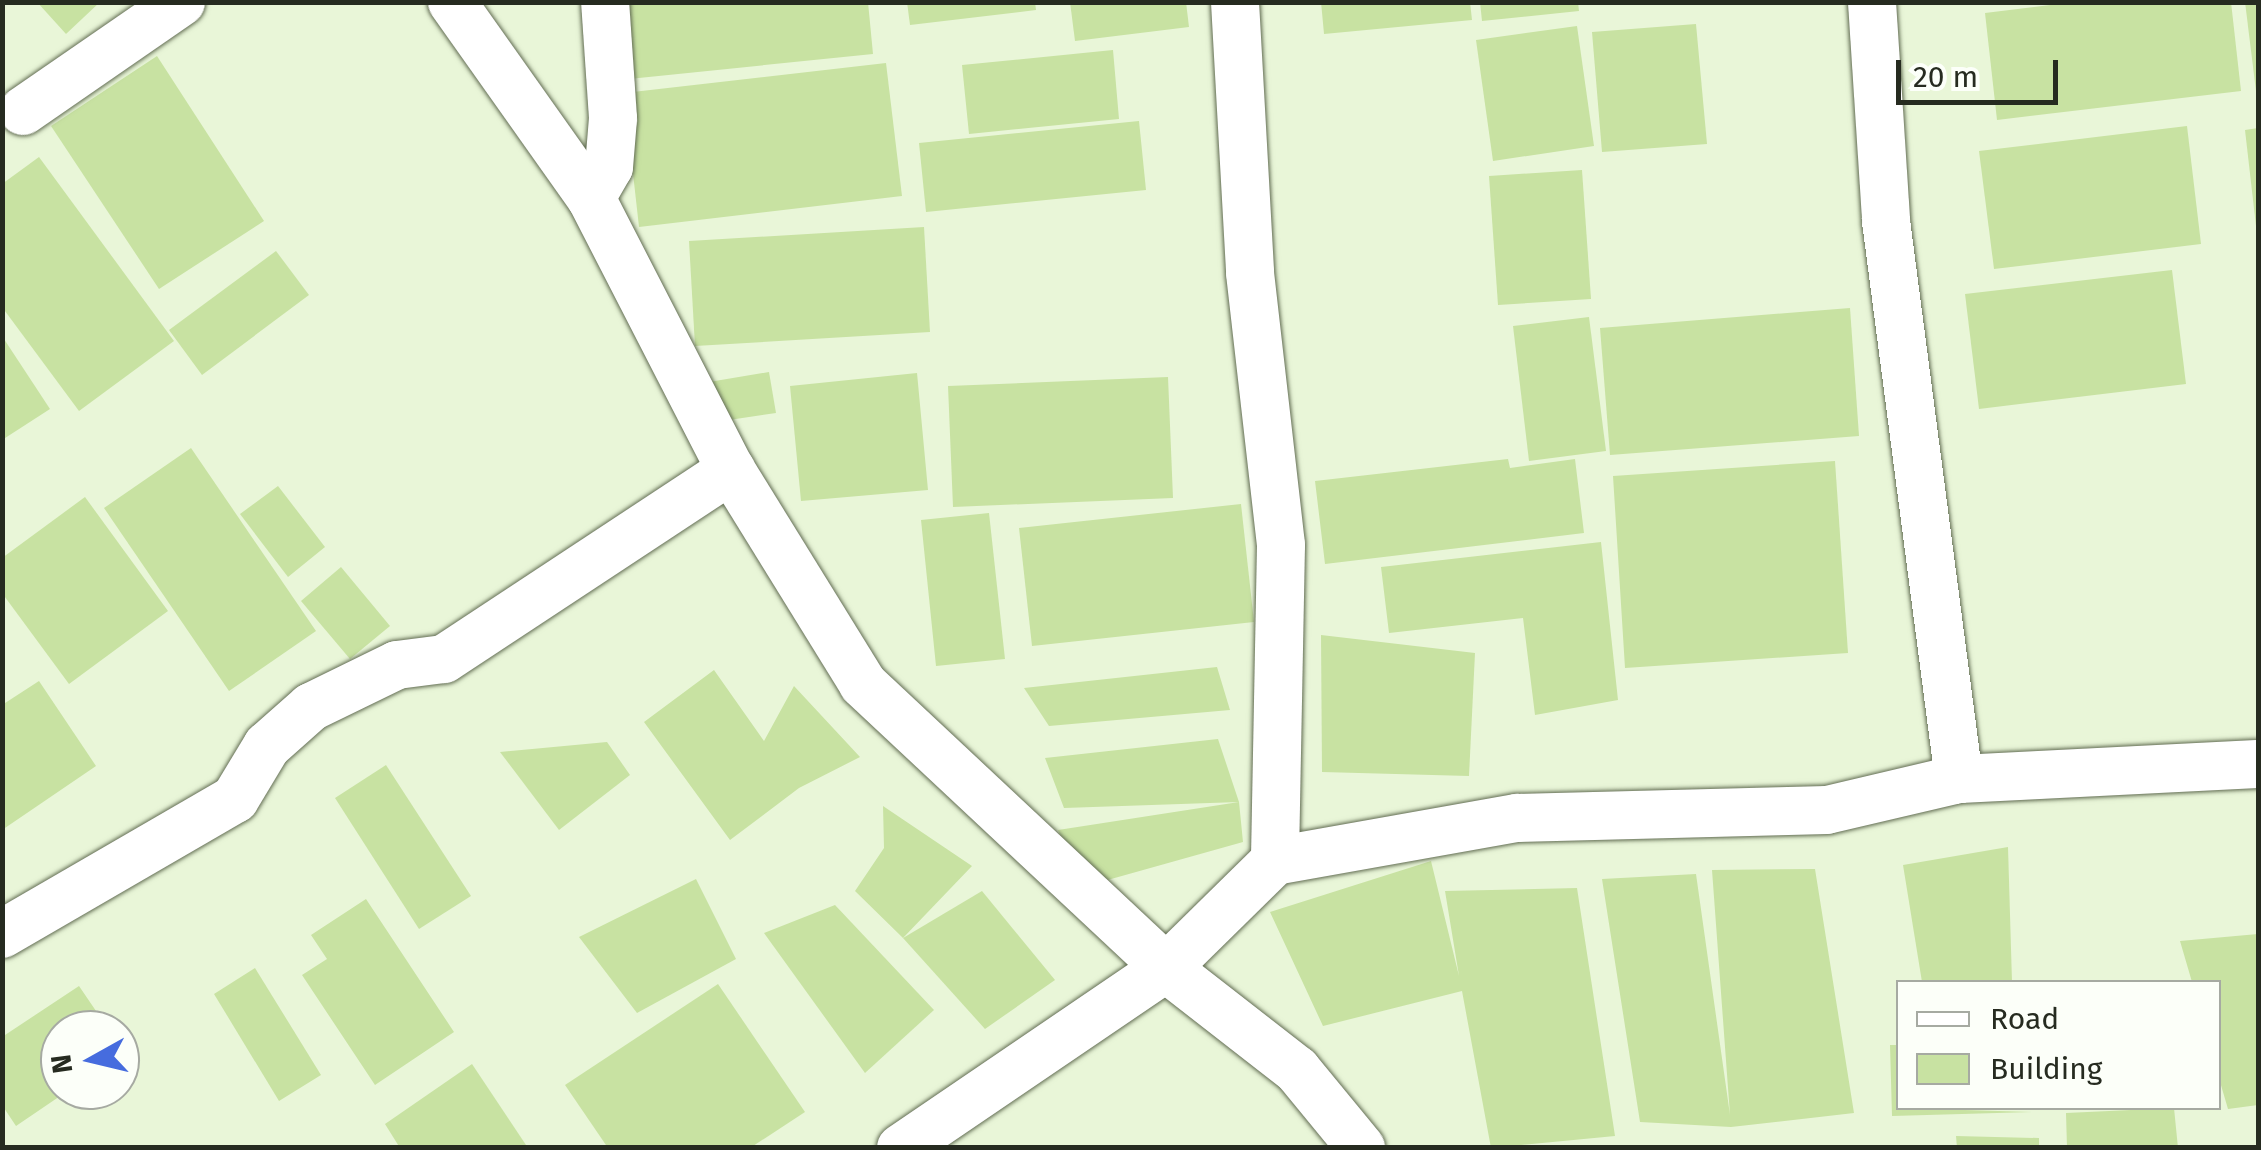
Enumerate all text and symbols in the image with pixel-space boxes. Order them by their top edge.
scale bar [1901,40,2064,102]
text: 20 m [1913,59,1978,95]
legend [1896,980,2221,1110]
text: Road [1990,1001,2059,1037]
north arrow [40,1010,140,1110]
text: Building [1990,1051,2102,1087]
text: N [44,1052,79,1075]

